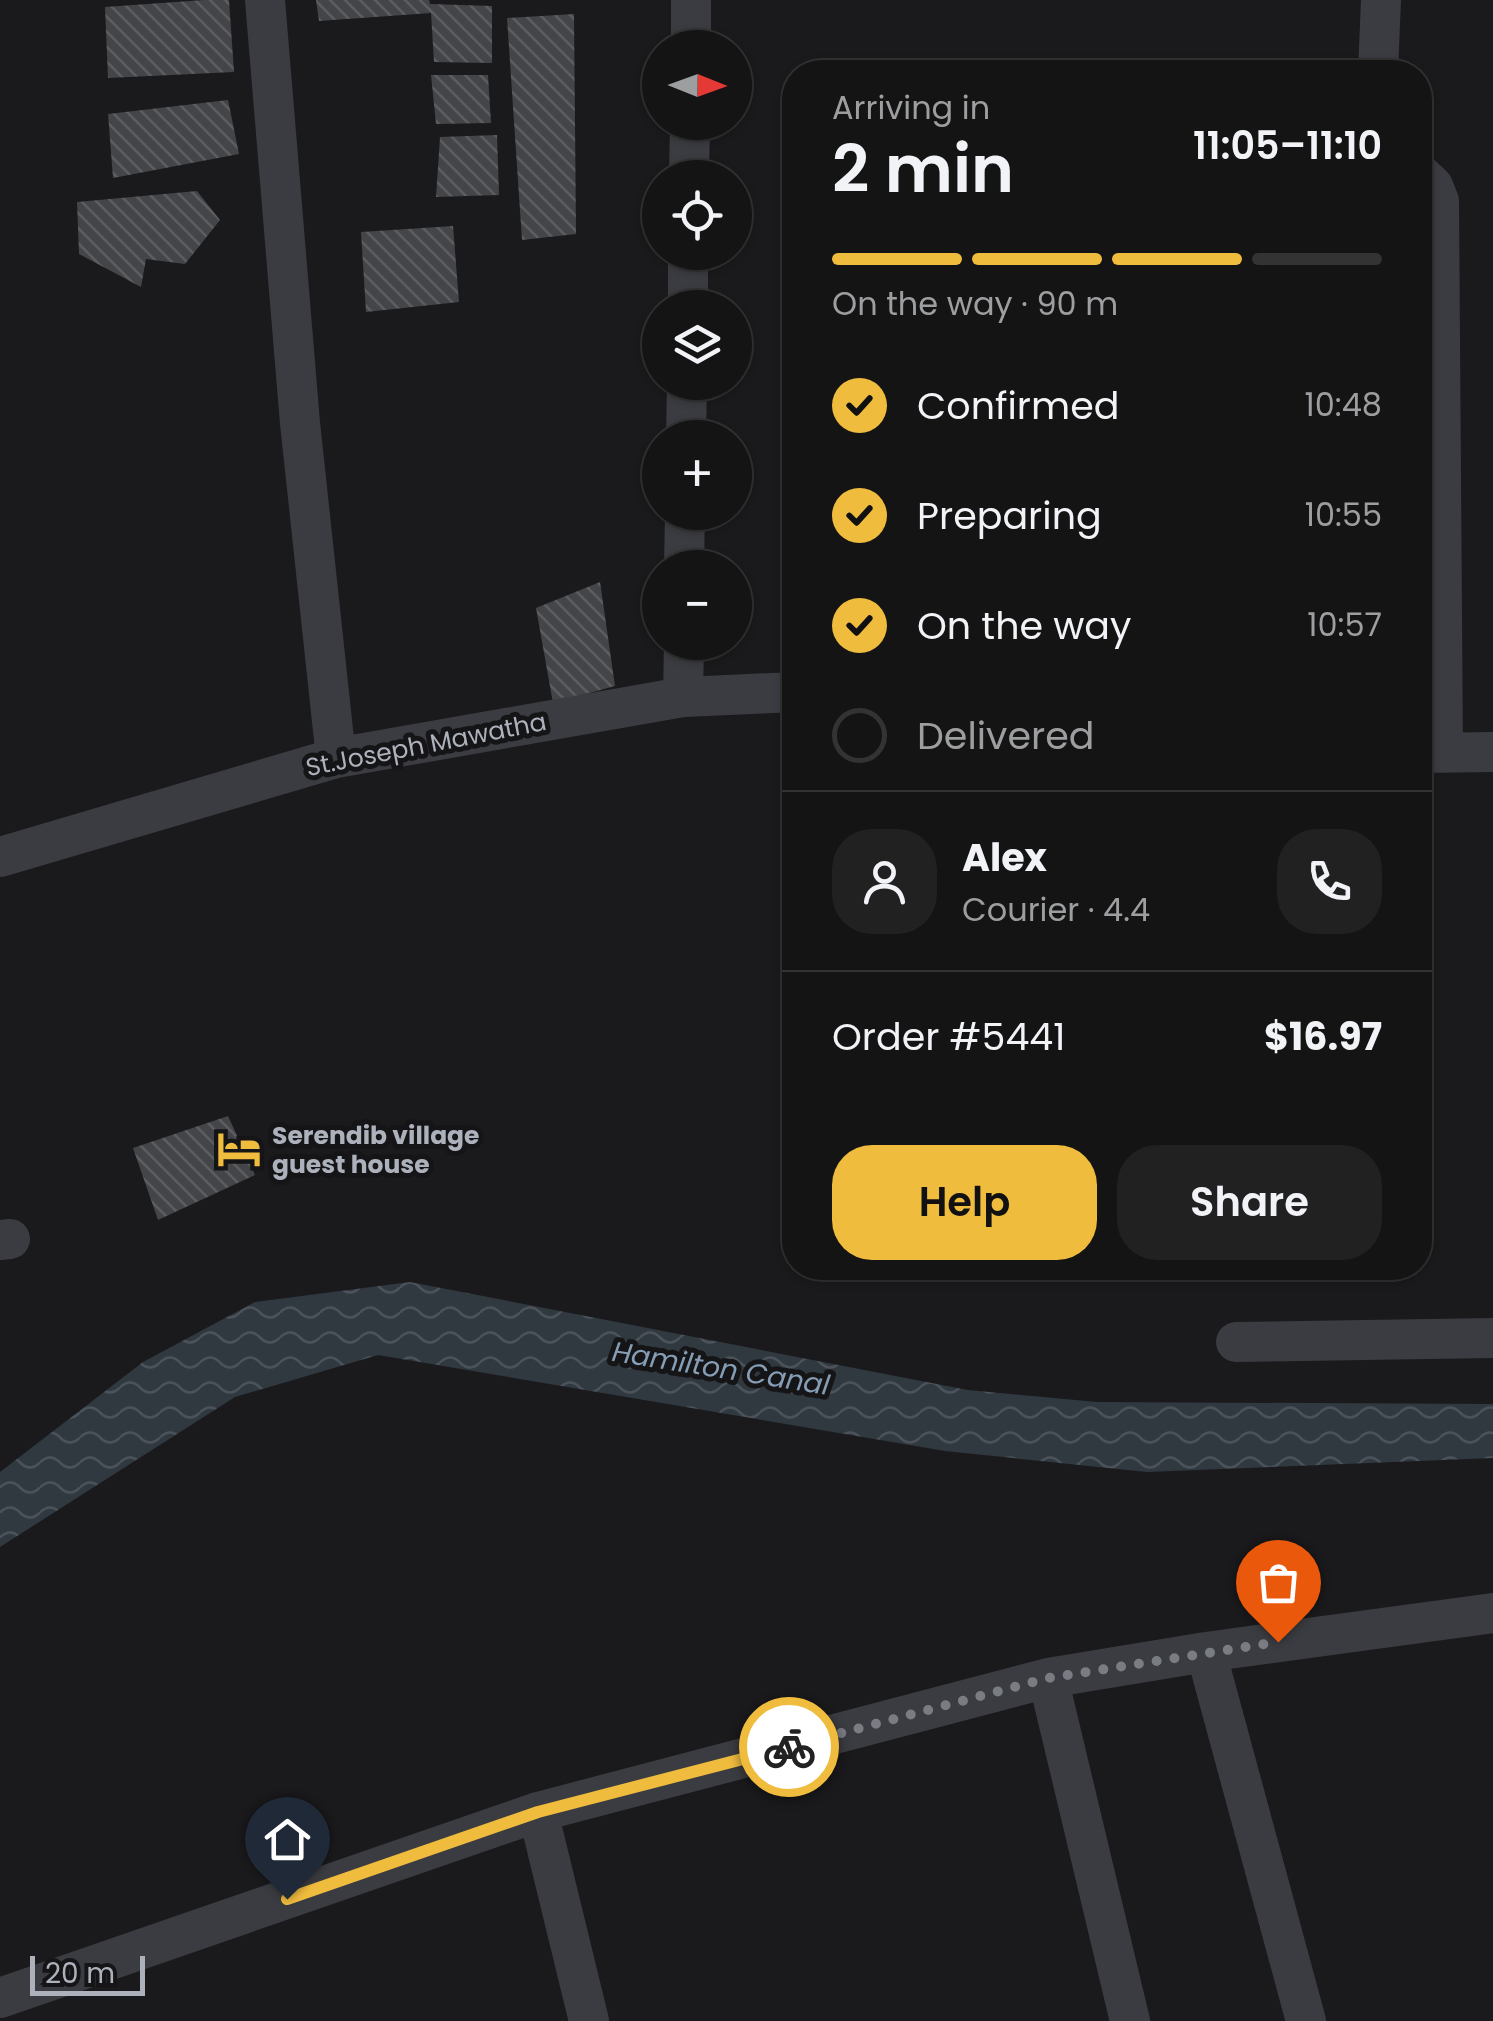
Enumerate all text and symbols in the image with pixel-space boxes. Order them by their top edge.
north arrow [642,30,752,140]
map controls [642,30,752,660]
text: Arriving in [832,85,990,130]
text: 11:05–11:10 [1193,119,1382,172]
text: 2 min [832,124,1014,215]
button: locate [642,160,752,270]
text: On the way · 90 m [832,281,1118,326]
button: layers [642,290,752,400]
icon: check [832,378,887,433]
text: Confirmed [917,379,1119,432]
text: 10:48 [1305,382,1382,427]
button: + [642,420,752,530]
icon: check [832,488,887,543]
text: Preparing [917,489,1102,542]
text: 10:55 [1305,492,1382,537]
button: − [642,550,752,660]
icon: check [832,598,887,653]
text: On the way [917,599,1131,652]
text: 10:57 [1307,602,1382,647]
street label: St.Joseph Mawatha [303,704,549,785]
text: Delivered [917,709,1094,762]
button: person [832,829,937,934]
button: phone [1277,829,1382,934]
text: Alex [962,831,1047,884]
text: Courier · 4.4 [962,887,1150,932]
text: Order #5441 [832,1010,1065,1063]
text: $16.97 [1264,1010,1382,1063]
place label: Serendib village guest house [272,1118,479,1182]
hotel icon: Serendib village guest house [215,1125,263,1173]
button: Help [832,1145,1097,1260]
button: Share [1117,1145,1382,1260]
water label: Hamilton Canal [609,1332,832,1405]
pin [1236,1540,1321,1643]
icon: bag [1251,1555,1306,1610]
courier [739,1697,839,1797]
icon: bike [762,1720,817,1775]
pin [245,1797,330,1900]
icon: home [260,1812,315,1867]
scale bar [30,1951,145,1996]
text: 20 m [45,1954,115,1993]

